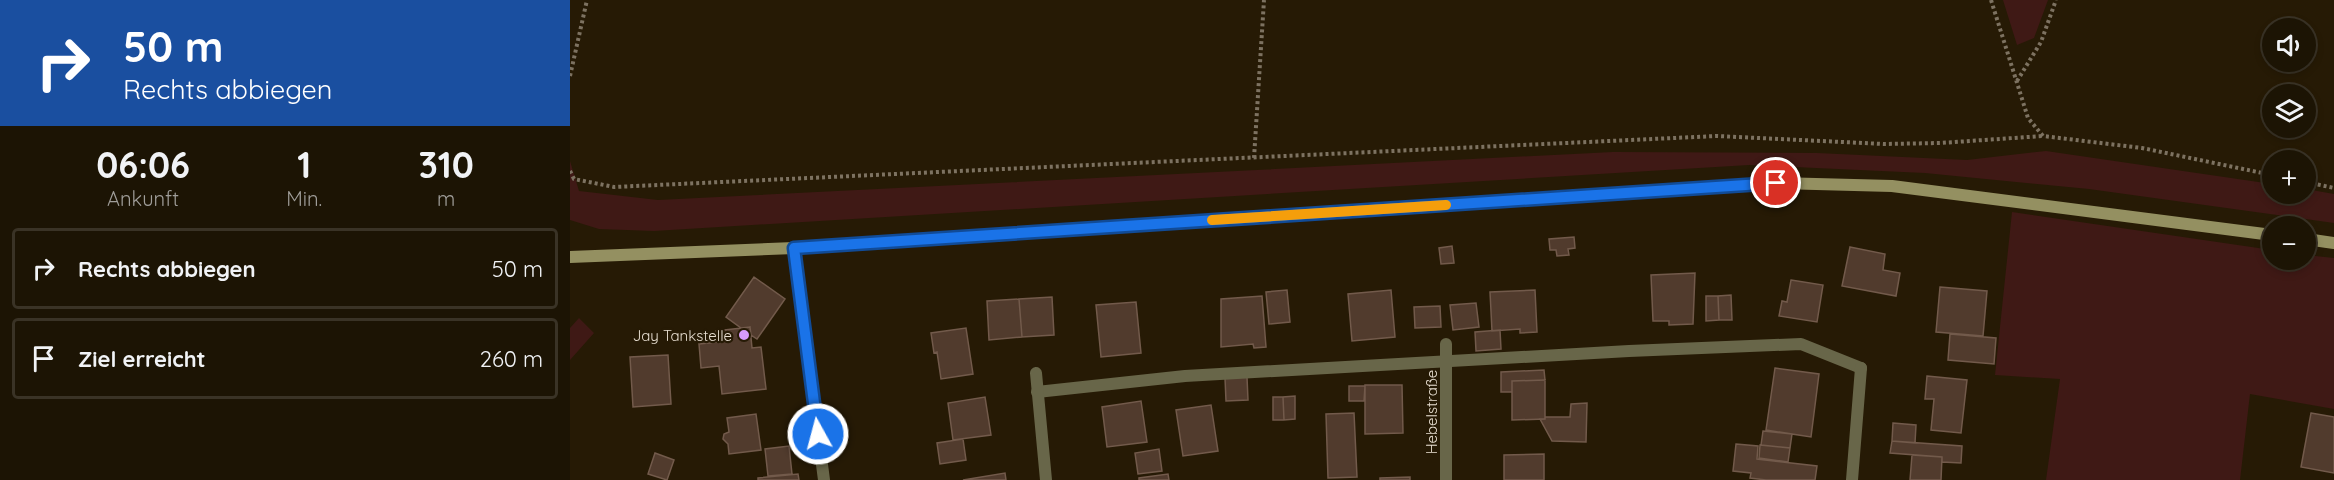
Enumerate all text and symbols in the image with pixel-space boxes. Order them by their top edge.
map controls [2262,18,2316,270]
button: sound [2262,18,2316,72]
text: 50 m [123,20,223,73]
icon: right [24,24,102,102]
text: Rechts abbiegen [123,72,332,106]
button: layers [2262,84,2316,138]
text: 06:06 [96,142,190,187]
text: 1 [297,142,311,187]
text: 310 [418,142,474,187]
button: + [2262,150,2316,204]
pin [1750,157,1801,208]
icon: arrive [1759,166,1792,199]
text: Ankunft [107,186,179,211]
text: Min. [286,186,322,211]
text: m [437,186,455,211]
button: − [2262,216,2316,270]
icon: right [27,252,60,285]
text: Rechts abbiegen [78,255,256,283]
text: 50 m [492,255,543,283]
place label: Jay Tankstelle [633,326,732,345]
marker: Jay Tankstelle [737,328,751,342]
icon: arrive [27,342,60,375]
text: Ziel erreicht [78,345,206,373]
text: 260 m [480,345,543,373]
street label: Hebelstraße [1422,370,1441,454]
position arrow [786,402,850,466]

